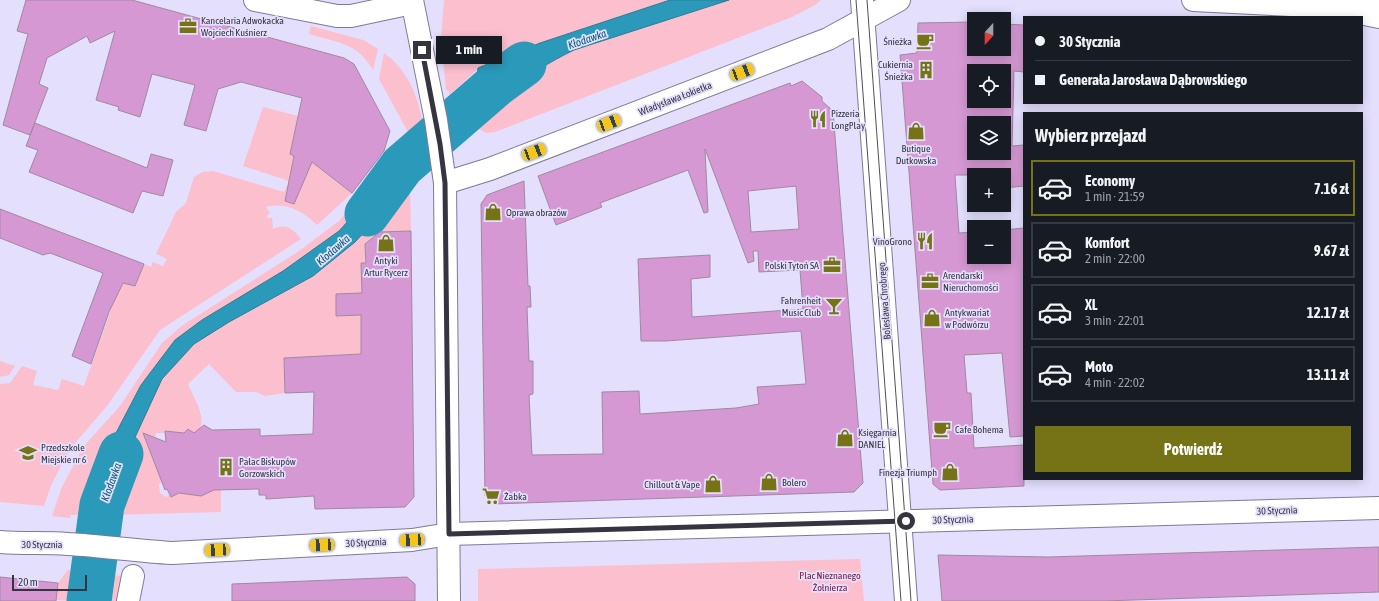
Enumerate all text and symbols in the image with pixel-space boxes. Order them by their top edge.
north arrow [967,12,1011,56]
map controls [967,12,1011,264]
place label: Kancelaria Adwokacka Wojciech Kuśnierz [201,15,284,38]
office icon: Kancelaria Adwokacka Wojciech Kuśnierz [178,16,198,36]
water label: Kłodawka [566,27,608,51]
cafe icon: Śnieżka [915,31,935,51]
text: 30 Stycznia [1059,33,1120,50]
callout: 1 min [436,36,502,64]
place label: Śnieżka [883,36,912,47]
route end [413,41,431,59]
text: 1 min [456,42,482,57]
place label: Cukiernia Śnieżka [878,59,913,82]
building icon: Cukiernia Śnieżka [916,60,936,80]
car [729,62,755,82]
button: locate [967,64,1011,108]
text: Generała Jarosława Dąbrowskiego [1059,71,1247,88]
street label: Władysława Łokietka [637,79,714,118]
place label: Pizzeria LongPlay [831,108,865,131]
restaurant icon: Pizzeria LongPlay [808,109,828,129]
car [596,113,622,133]
button: layers [967,116,1011,160]
shop icon: Butique Dutkowska [906,121,926,141]
text: Wybierz przejazd [1035,125,1146,146]
car [521,142,547,162]
place label: Butique Dutkowska [896,143,937,166]
button: + [967,168,1011,212]
icon: car [1037,170,1073,206]
text: Economy [1085,172,1135,189]
text: 7.16 zł [1314,180,1349,197]
text: 1 min · 21:59 [1085,189,1145,204]
shop icon: Oprawa obrazów [483,202,503,222]
place label: Oprawa obrazów [506,207,567,218]
button: − [967,220,1011,264]
restaurant icon: VinoGrono [915,231,935,251]
water label: Kłodawka [314,232,352,268]
icon: car [1037,232,1073,268]
shop icon: Antyki Artur Rycerz [376,233,396,253]
text: Komfort [1085,234,1130,251]
place label: VinoGrono [873,236,912,247]
text: 9.67 zł [1314,242,1349,259]
text: 2 min · 22:00 [1085,251,1145,266]
place label: Antyki Artur Rycerz [364,255,408,278]
office icon: Polski Tytoń SA [822,255,842,275]
place label: Polski Tytoń SA [765,260,819,271]
street label: Bolesława Chrobrego [876,262,893,340]
place label: Arendarski Nieruchomości [943,270,998,293]
office icon: Arendarski Nieruchomości [920,271,940,291]
icon: car [1037,294,1073,330]
place label: Fahrenheit Music Club [781,295,821,318]
bar icon: Fahrenheit Music Club [824,296,844,316]
text: XL [1085,296,1098,313]
text: 12.17 zł [1307,304,1349,321]
place label: Antykwariat w Podwórzu [945,307,990,330]
shop icon: Antykwariat w Podwórzu [922,308,942,328]
text: 3 min · 22:01 [1085,313,1145,328]
icon: car [1037,356,1073,392]
text: Moto [1085,358,1113,375]
text: 13.11 zł [1307,366,1349,383]
text: 4 min · 22:02 [1085,375,1145,390]
cafe icon: Cafe Bohema [932,419,952,439]
place label: Cafe Bohema [955,424,1004,435]
button: Potwierdź [1035,426,1351,472]
place label: Księgarnia DANIEL [858,427,897,450]
shop icon: Księgarnia DANIEL [835,428,855,448]
place label: Przedszkole Miejskie nr 6 [41,442,87,465]
school or university icon: Przedszkole Miejskie nr 6 [18,443,38,463]
place label: Pałac Biskupów Gorzowskich [239,456,296,479]
building icon: Pałac Biskupów Gorzowskich [216,457,236,477]
water label: Kłodawka [99,461,123,503]
shop icon: Finezja Triumph [940,462,960,482]
place label: Finezja Triumph [879,467,937,478]
shop icon: Bolero [759,472,779,492]
shop icon: Chillout & Vape [703,474,723,494]
place label: Bolero [782,477,806,488]
place label: Chillout & Vape [644,479,700,490]
supermarket icon: Żabka [481,486,501,506]
place label: Żabka [504,491,527,502]
street label: 30 Stycznia [1256,504,1298,517]
route start [897,512,915,530]
street label: 30 Stycznia [932,513,974,526]
car [400,533,424,547]
street label: 30 Stycznia [345,536,387,549]
car [310,538,334,552]
street label: 30 Stycznia [22,539,63,550]
car [205,543,229,557]
park label: Plac Nieznanego Żołnierza [799,570,861,593]
scale bar [12,573,87,592]
text: 20 m [18,576,38,588]

